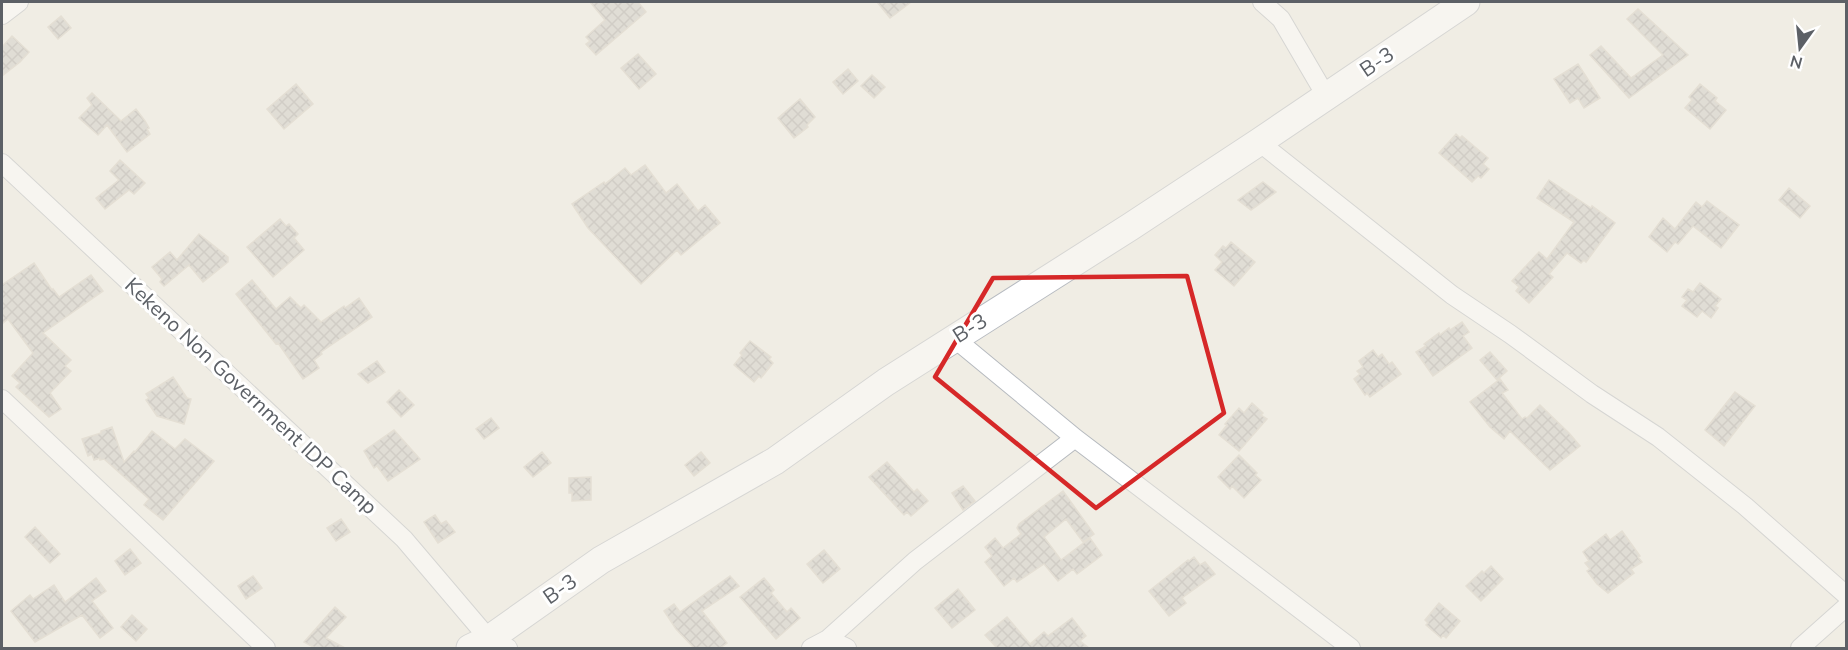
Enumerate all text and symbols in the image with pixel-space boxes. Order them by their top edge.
north arrow [1770,18,1830,78]
street label: B-3 [1354,40,1400,84]
text: N [1788,49,1805,74]
street label: Kekeno Non Government IDP Camp [119,271,383,521]
street label: B-3 [947,307,993,349]
street label: B-3 [537,567,583,611]

